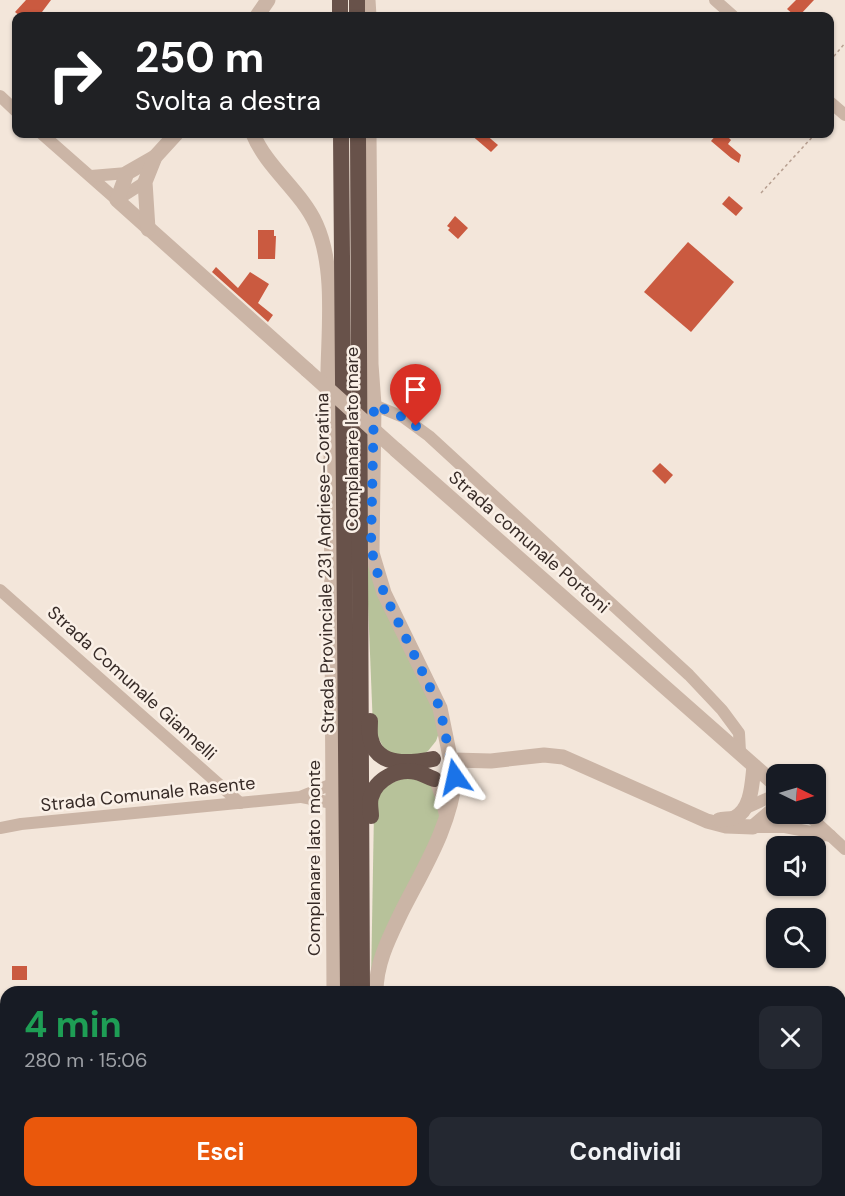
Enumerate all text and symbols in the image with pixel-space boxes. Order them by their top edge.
text: 250 m [135,30,264,85]
icon: right [36,36,114,114]
text: Svolta a destra [135,83,321,118]
street label: Complanare lato mare [340,347,364,531]
pin [390,364,441,426]
icon: arrive [399,373,432,406]
street label: Strada Provinciale 231 Andriese-Coratina [310,393,340,733]
street label: Strada comunale Portoni [444,465,614,619]
street label: Strada Comunale Giannelli [42,601,222,765]
position arrow [423,745,487,809]
street label: Complanare lato monte [302,760,326,956]
north arrow [766,764,826,824]
map controls [766,764,826,968]
street label: Strada Comunale Rasente [39,771,257,817]
button: sound [766,836,826,896]
button: search [766,908,826,968]
text: 4 min [24,1001,122,1048]
button: close [759,1006,822,1069]
text: 280 m · 15:06 [24,1047,147,1073]
button: Esci [24,1117,417,1186]
button: Condividi [429,1117,822,1186]

